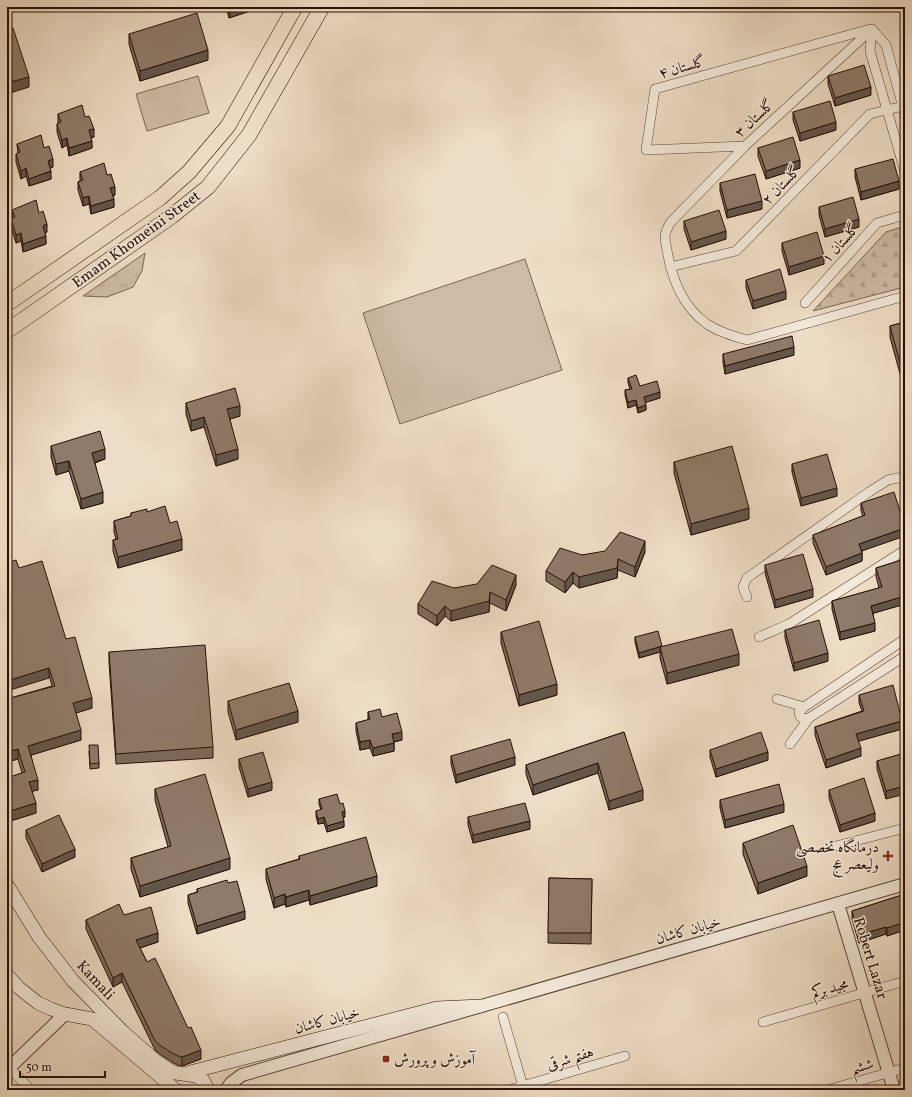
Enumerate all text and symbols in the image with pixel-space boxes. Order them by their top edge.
street label: گلستان ۴ [657,52,708,85]
street label: گلستان ۳ [730,95,780,143]
street label: گلستان ۲ [758,162,806,210]
street label: Emam Khomeini Street [68,187,205,294]
street label: گلستان ۱ [817,219,865,269]
place label: درمانگاه تخصصی ولیعصر عج [796,837,879,878]
marker: درمانگاه تخصصی ولیعصر عج [882,850,894,862]
street label: خیابان کاشان [653,912,723,951]
street label: Robert Lazar [847,915,892,1002]
street label: Kamali [71,957,119,1006]
street label: مجید برکم [810,974,852,1006]
street label: خیابان کاشان [292,1003,362,1040]
street label: هفتم شرقی [544,1042,597,1079]
place label: آموزش و پرورش [394,1050,477,1071]
scale bar [20,1053,105,1079]
marker: آموزش و پرورش [381,1054,391,1064]
street label: ششم [849,1054,877,1083]
text: 50 m [26,1060,52,1076]

